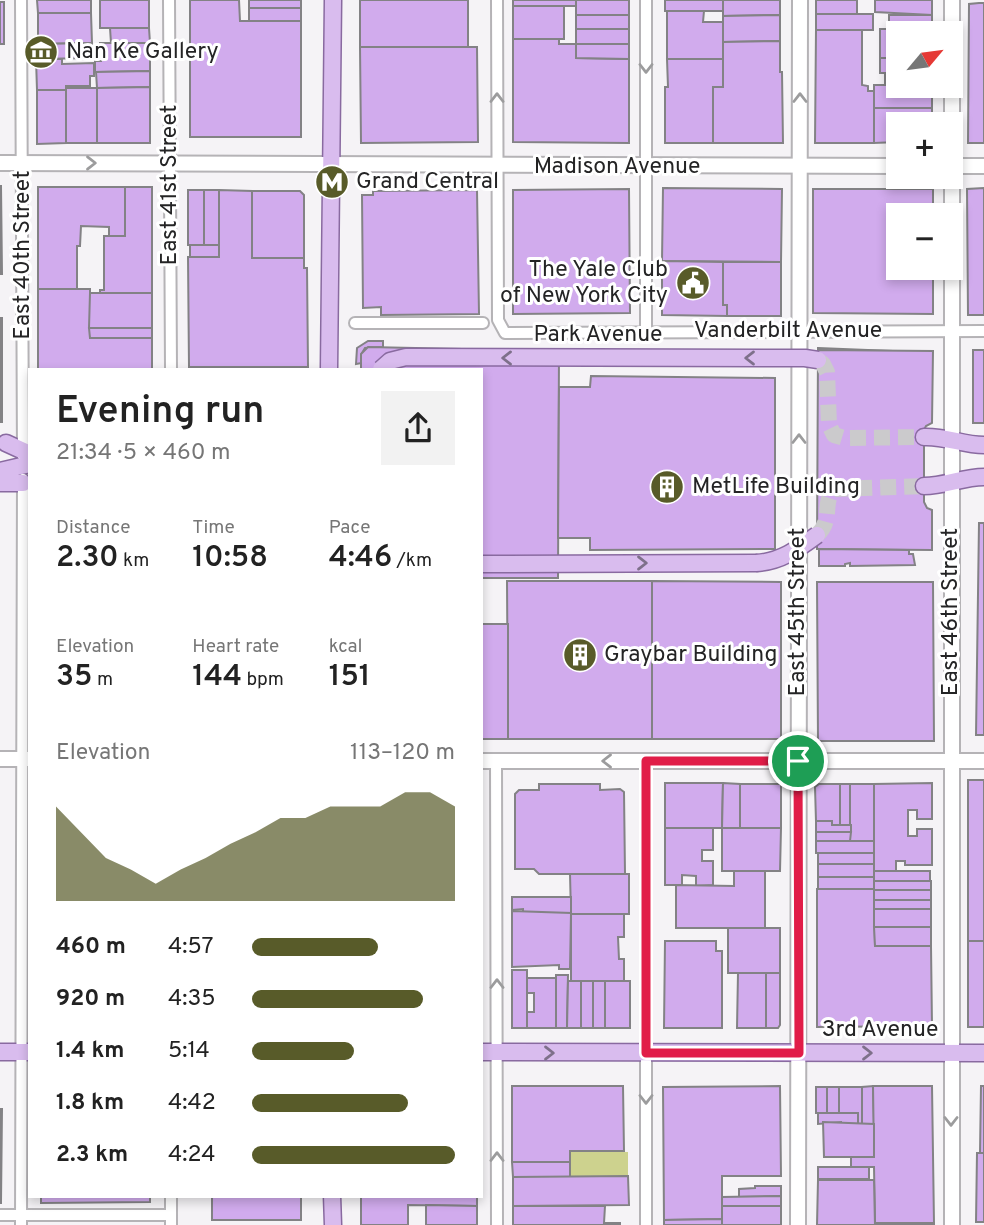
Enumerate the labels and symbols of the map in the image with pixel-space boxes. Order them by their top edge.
north arrow [886,21,962,98]
museum icon: Nan Ke Gallery [22,33,60,71]
place label: Nan Ke Gallery [66,38,219,67]
one-way arrow [638,63,654,74]
one-way arrow [489,92,505,103]
one-way arrow [792,92,808,103]
street label: East 41st Street [156,105,185,265]
street label: Madison Avenue [534,153,700,182]
one-way arrow [86,155,96,171]
metro station icon: Grand Central [313,163,351,201]
place label: Grand Central [356,168,499,197]
street label: East 40th Street [9,170,38,340]
place label: The Yale Club of New York City [500,256,668,311]
public building icon: The Yale Club of New York City [674,264,712,302]
street label: Vanderbilt Avenue [694,317,882,346]
street label: Park Avenue [534,321,662,350]
one-way arrow [501,350,511,366]
one-way arrow [744,350,754,366]
one-way arrow [791,433,807,444]
building icon: MetLife Building [648,468,686,506]
place label: MetLife Building [692,473,860,502]
street label: East 45th Street [784,528,813,696]
street label: East 46th Street [937,528,966,696]
one-way arrow [637,555,647,571]
building icon: Graybar Building [561,636,599,674]
place label: Graybar Building [604,641,777,670]
pin [768,731,828,791]
one-way arrow [602,753,612,769]
one-way arrow [489,978,505,989]
street label: 3rd Avenue [822,1016,938,1045]
one-way arrow [545,1045,555,1061]
one-way arrow [863,1045,873,1061]
one-way arrow [638,1094,654,1105]
one-way arrow [944,1116,959,1127]
one-way arrow [489,1151,505,1162]

